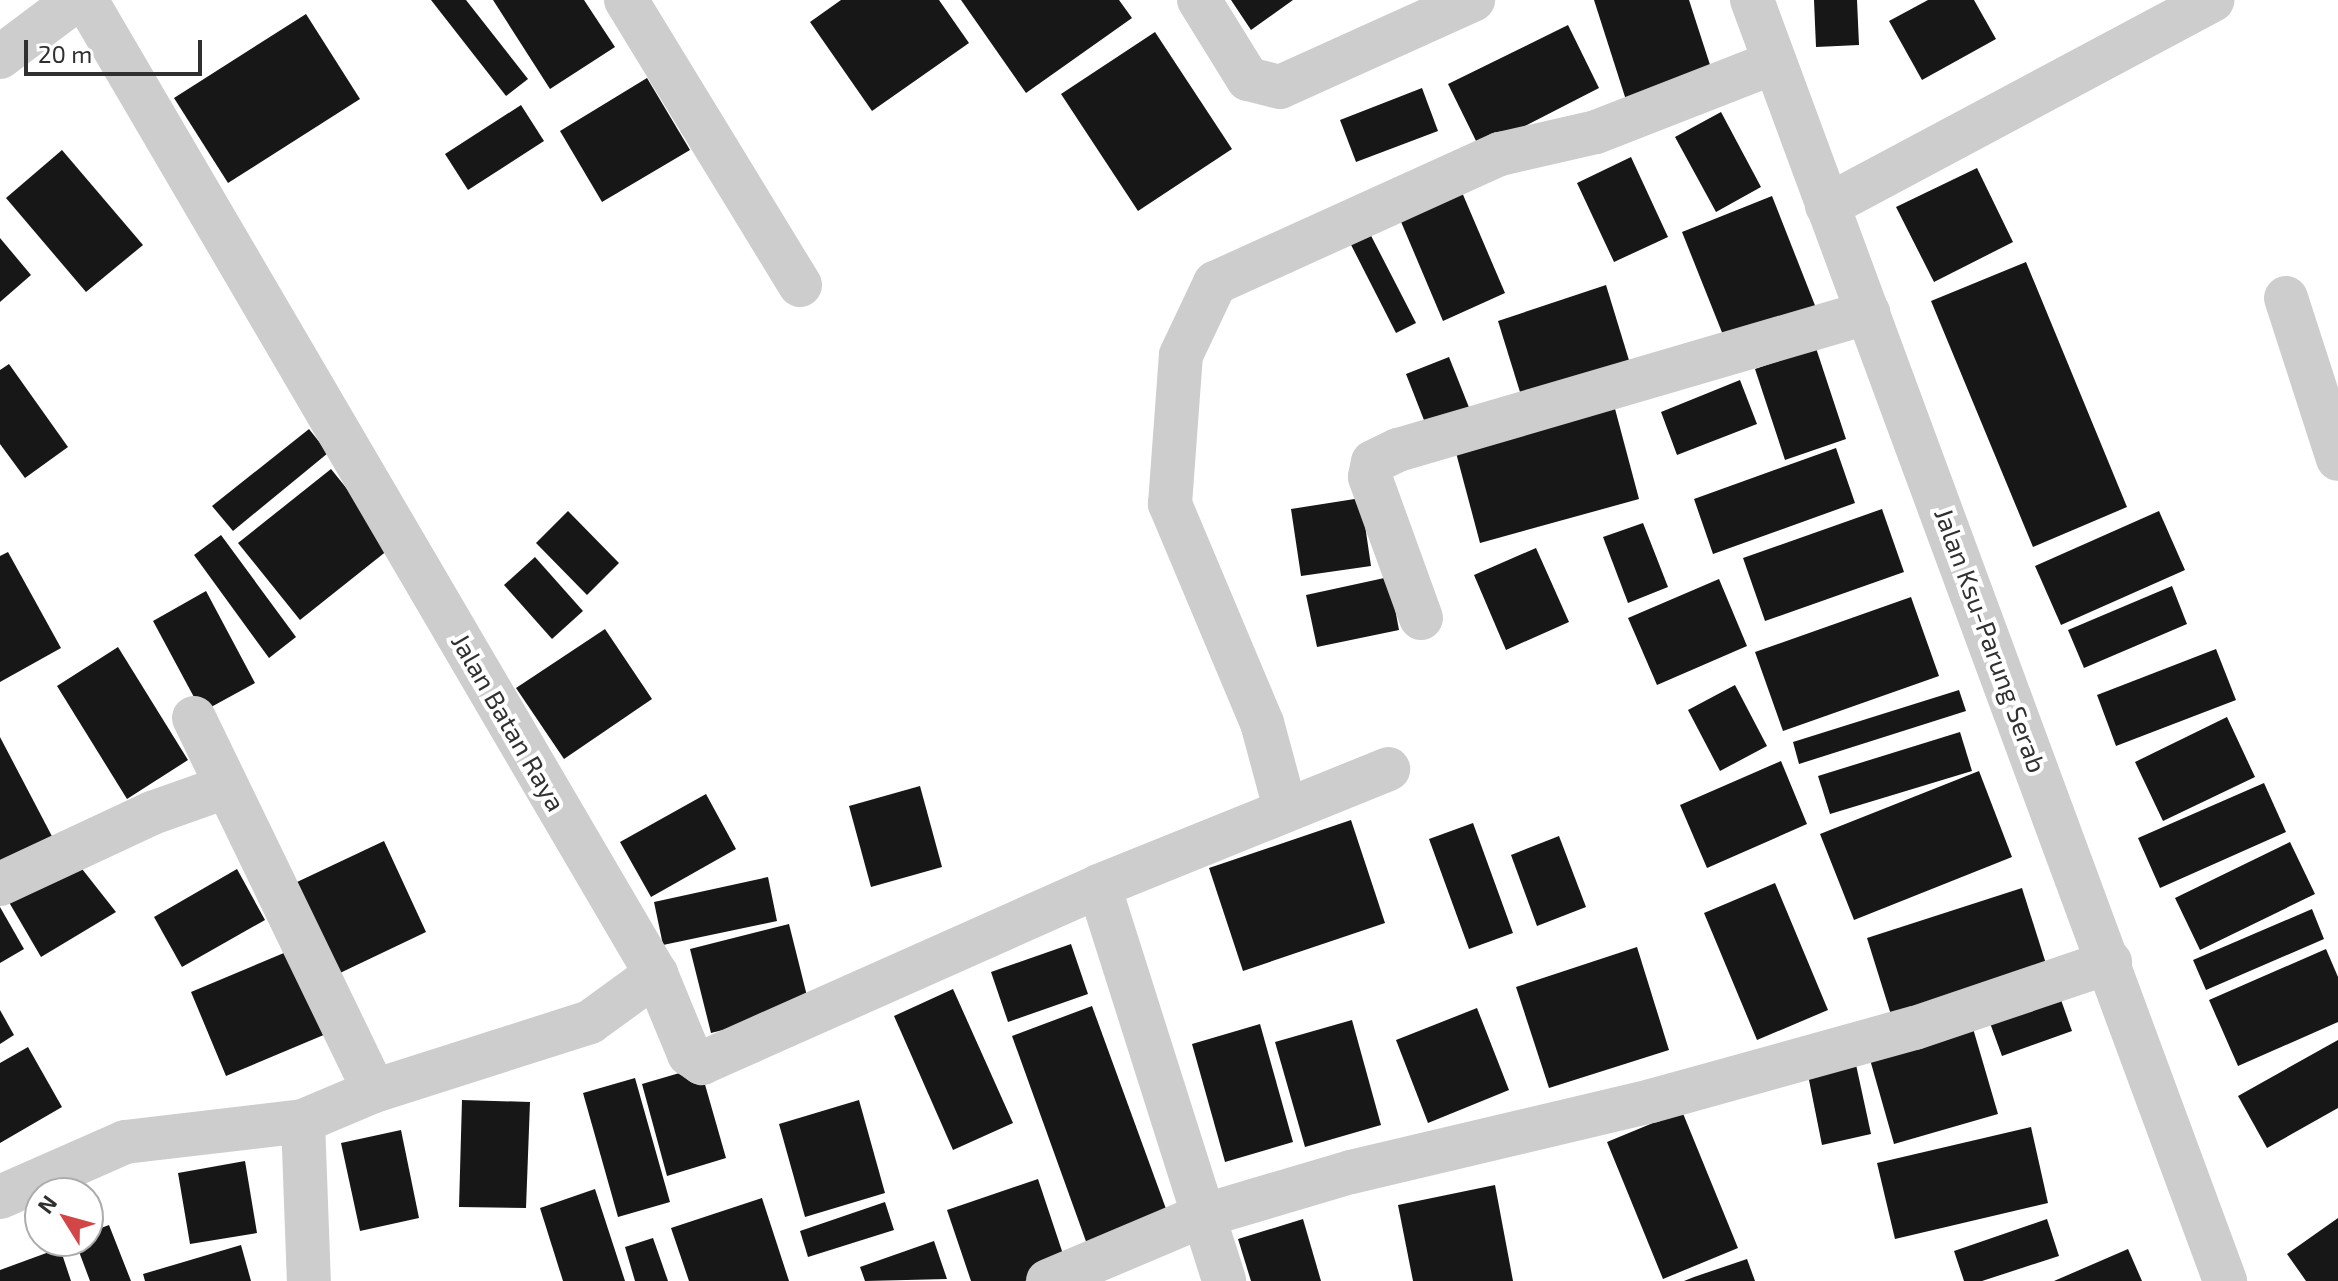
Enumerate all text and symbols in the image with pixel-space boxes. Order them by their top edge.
scale bar [28,24,206,74]
text: 20 m [38,39,92,68]
street label: Jalan Ksu-Parung Serab [1929,503,2053,777]
street label: Jalan Batan Raya [446,628,572,816]
north arrow [24,1177,104,1257]
text: N [31,1190,62,1218]

